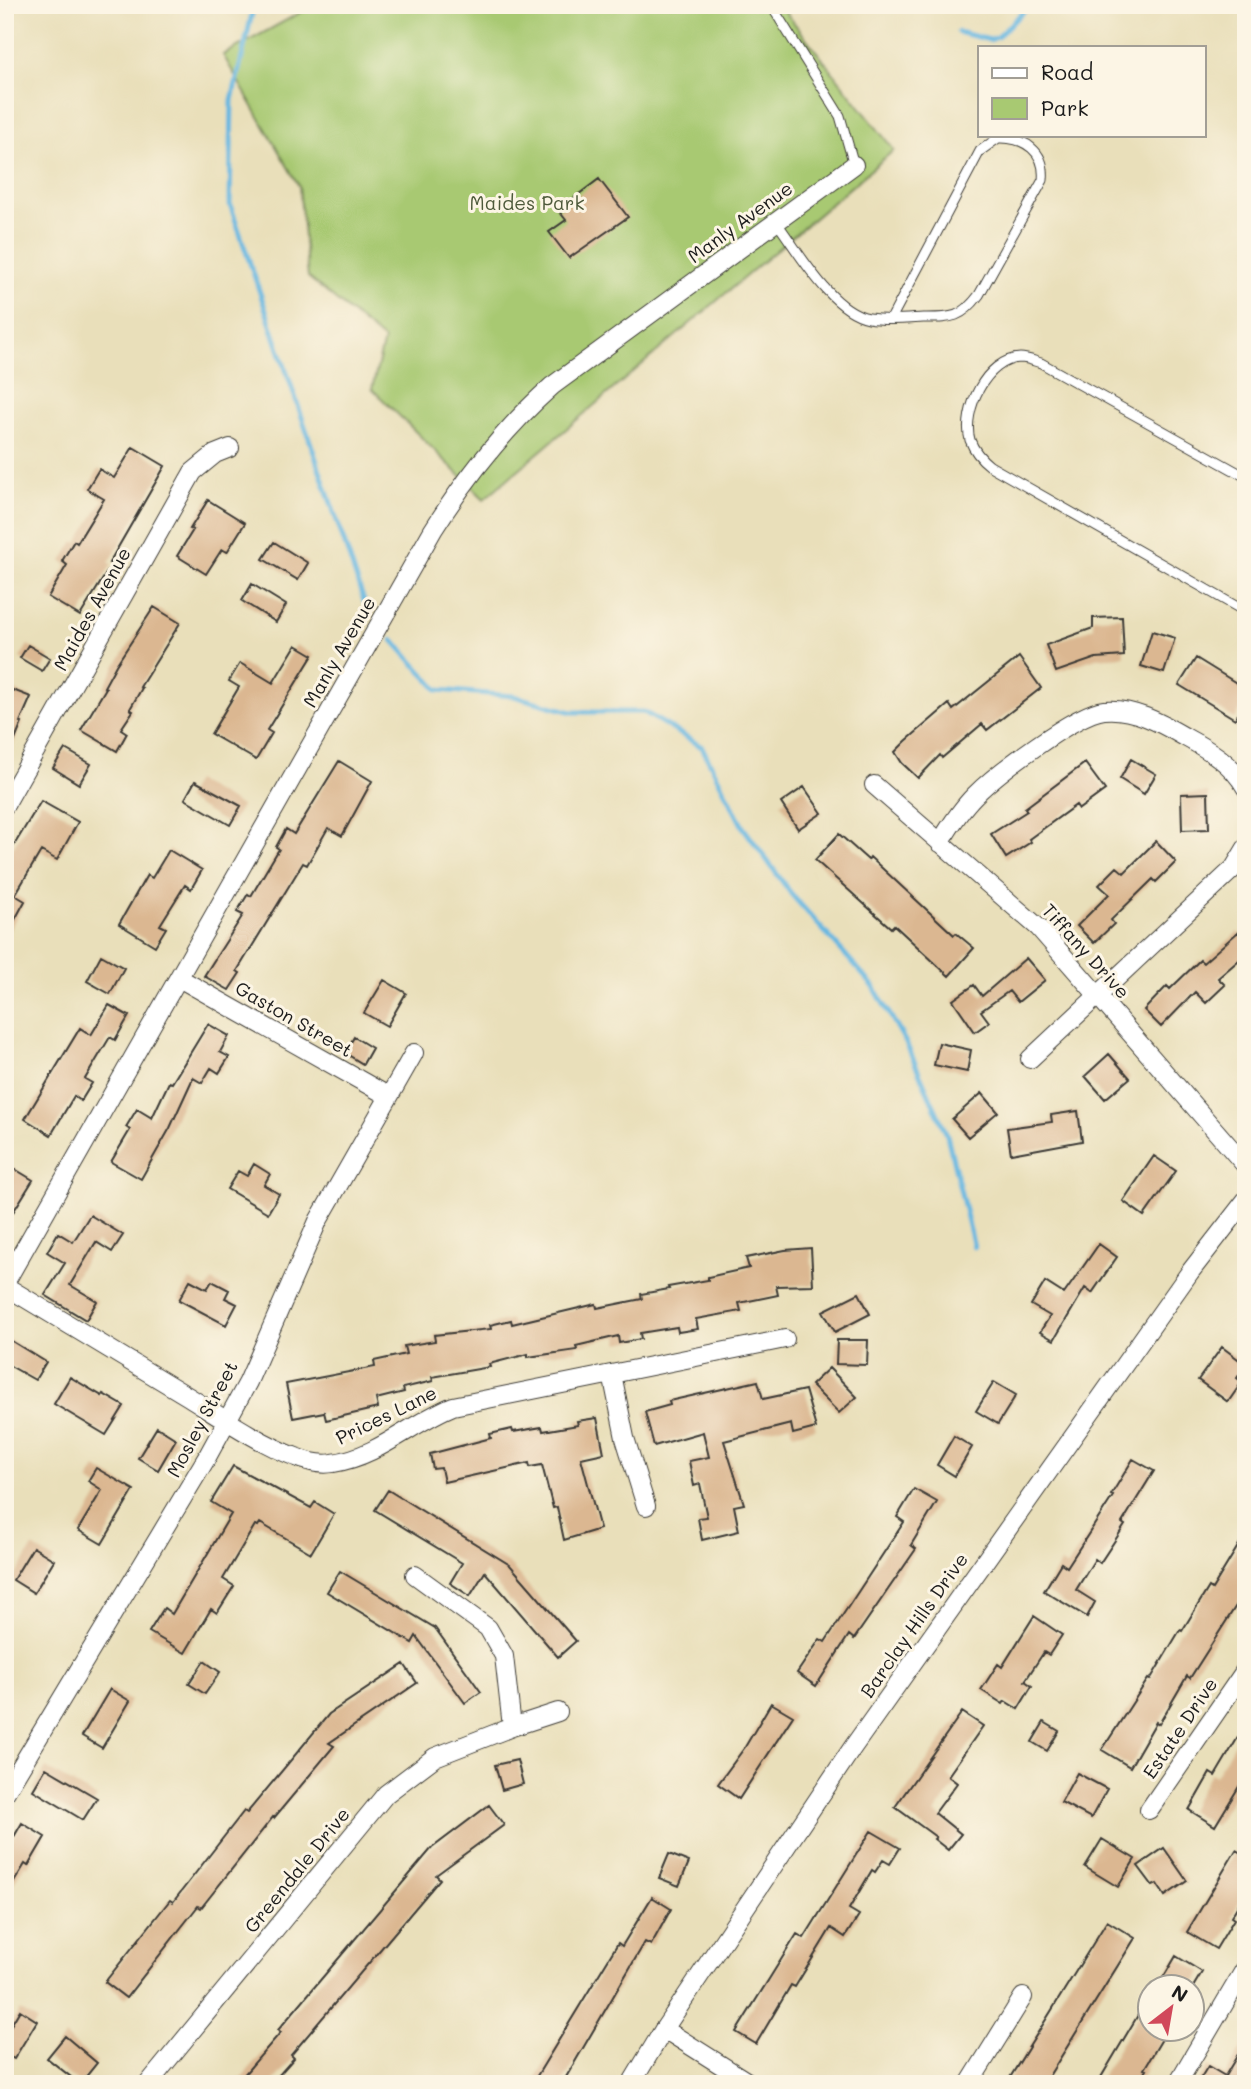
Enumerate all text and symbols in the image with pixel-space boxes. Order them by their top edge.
legend [978,46,1206,136]
text: Road [1041,58,1093,85]
text: Park [1041,94,1089,121]
street label: Manly Avenue [682,175,797,268]
park label: Maides Park [470,190,585,215]
street label: Maides Avenue [47,542,136,675]
street label: Manly Avenue [297,592,380,712]
street label: Tiffany Drive [1037,898,1136,1004]
street label: Gaston Street [231,975,358,1062]
street label: Mosley Street [160,1356,243,1481]
street label: Prices Lane [331,1379,440,1450]
street label: Barclay Hills Drive [854,1547,973,1702]
street label: Estate Drive [1137,1672,1223,1783]
street label: Greendale Drive [238,1802,355,1938]
north arrow [1136,1974,1206,2044]
text: N [1167,1979,1193,2007]

